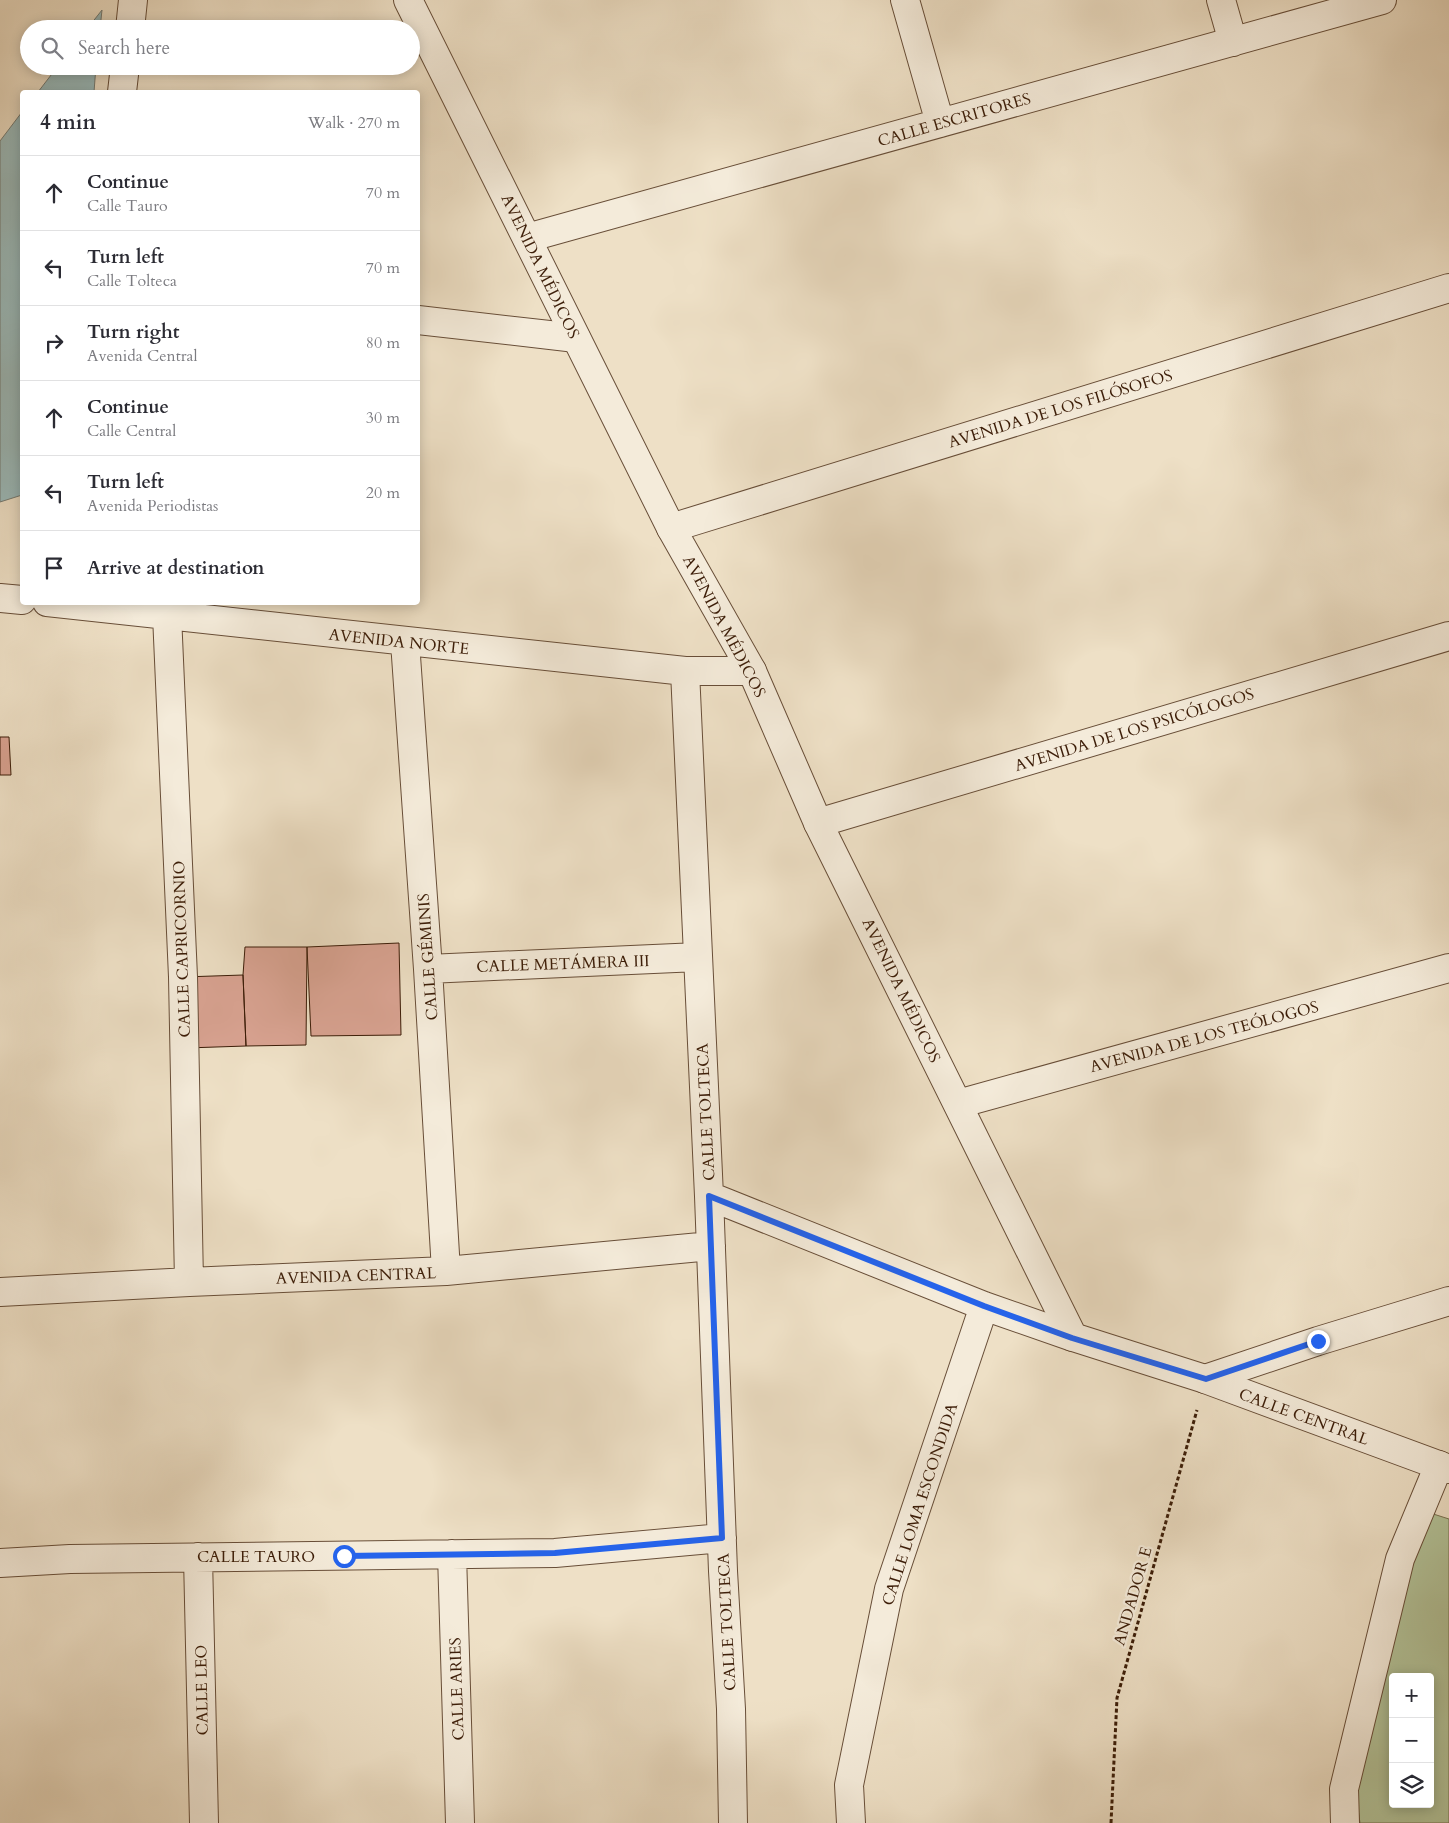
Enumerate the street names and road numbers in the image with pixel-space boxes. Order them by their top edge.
street label: CALLE ESCRITORES [875,88,1033,152]
street label: AVENIDA MÉDICOS [496,190,585,342]
street label: AVENIDA DE LOS FILÓSOFOS [946,364,1175,454]
street label: AVENIDA MÉDICOS [677,551,771,702]
street label: AVENIDA NORTE [328,624,470,660]
street label: AVENIDA DE LOS PSICÓLOGOS [1012,683,1257,777]
street label: CALLE CAPRICORNIO [168,860,196,1038]
street label: CALLE GÉMINIS [413,893,443,1021]
street label: AVENIDA MÉDICOS [857,914,946,1066]
street label: CALLE METÁMERA III [476,950,650,978]
street label: AVENIDA DE LOS TEÓLOGOS [1087,996,1321,1078]
street label: CALLE TOLTECA [691,1042,721,1181]
street label: AVENIDA CENTRAL [275,1262,437,1290]
street label: CALLE CENTRAL [1236,1383,1372,1451]
street label: CALLE LOMA ESCONDIDA [877,1400,963,1608]
street label: ANDADOR E [1108,1544,1158,1648]
street label: CALLE TAURO [197,1546,315,1568]
street label: CALLE TOLTECA [712,1552,742,1691]
street label: CALLE ARIES [444,1637,470,1741]
street label: CALLE LEO [190,1645,214,1735]

